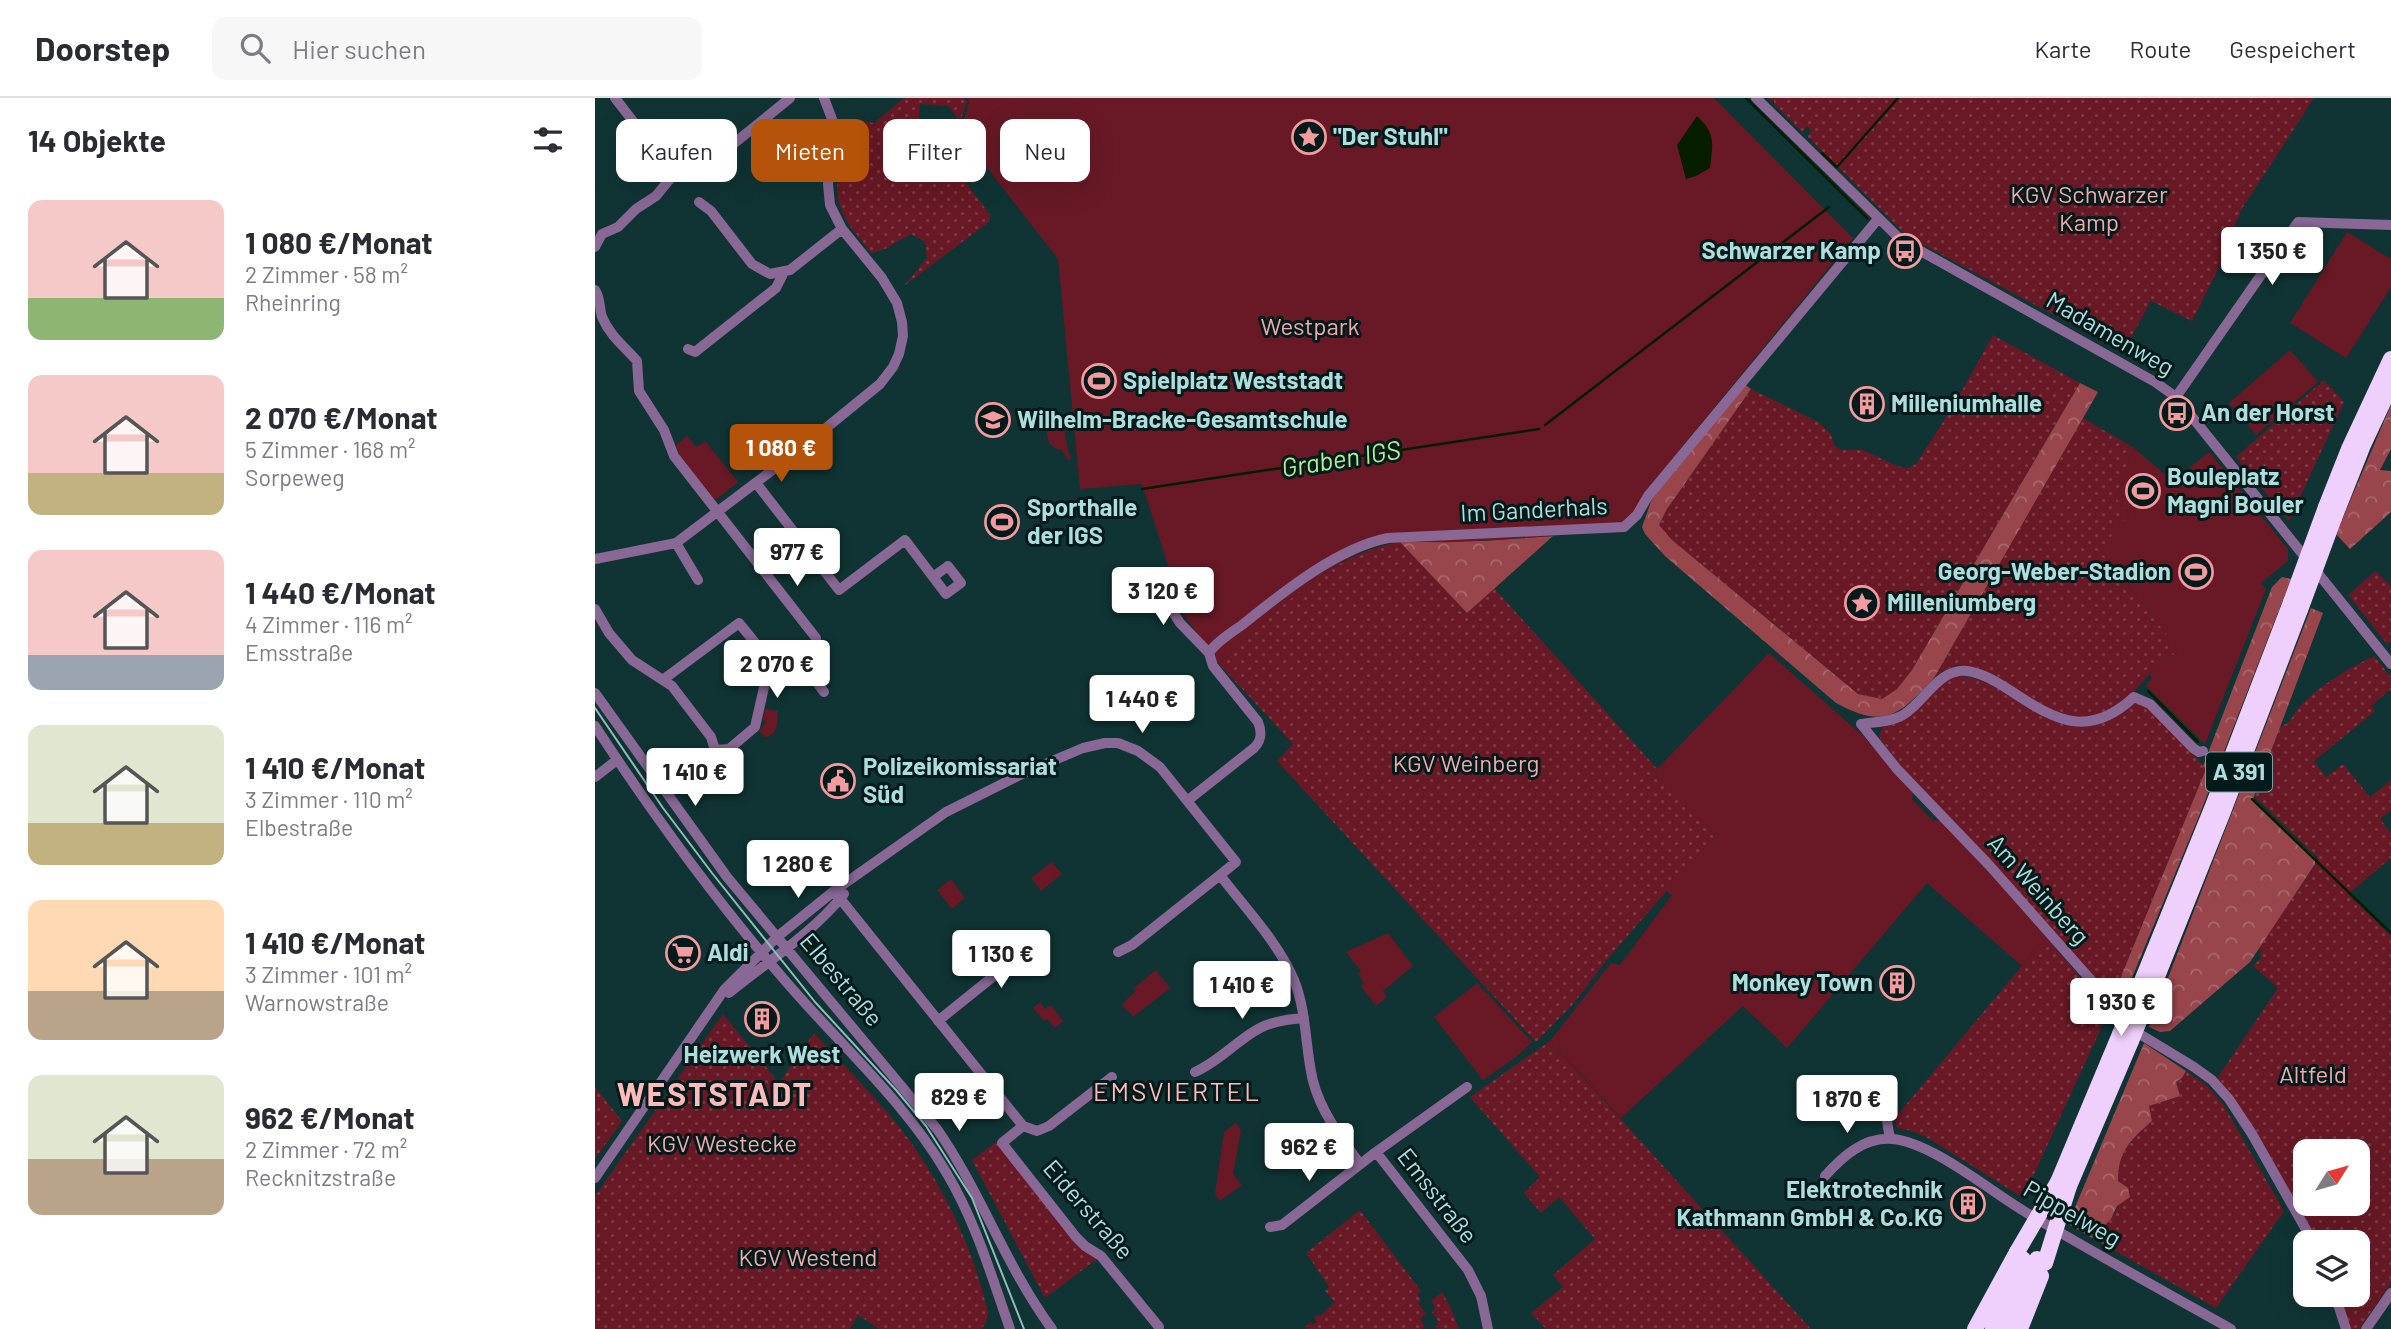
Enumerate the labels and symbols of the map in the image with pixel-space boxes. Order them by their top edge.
place icon: "Der Stuhl" [1290,118,1328,156]
place label: "Der Stuhl" [1333,121,1448,150]
park label: KGV Schwarzer Kamp [2010,179,2168,236]
pin: 1 350 € [2207,228,2337,287]
bus stop icon: Schwarzer Kamp [1886,232,1924,270]
place label: Schwarzer Kamp [1702,235,1881,264]
street label: Madamenweg [2042,285,2180,381]
park label: Westpark [1261,311,1360,340]
sports icon: Spielplatz Weststadt [1080,362,1118,400]
place label: Spielplatz Weststadt [1123,365,1343,394]
building icon: Milleniumhalle [1848,385,1886,423]
place label: Milleniumhalle [1891,388,2042,417]
bus stop icon: An der Horst [2158,394,2196,432]
place label: An der Horst [2201,397,2334,426]
school or university icon: Wilhelm-Bracke-Gesamtschule [974,401,1012,439]
place label: Wilhelm-Bracke-Gesamtschule [1017,404,1348,433]
pin: 1 080 € [716,424,846,484]
water label: Graben IGS [1279,433,1403,482]
place label: Bouleplatz Magni Bouler [2167,461,2304,518]
sports icon: Bouleplatz Magni Bouler [2124,472,2162,510]
street label: Im Ganderhals [1460,490,1608,527]
place label: Sporthalle der IGS [1027,492,1137,549]
sports icon: Sporthalle der IGS [983,503,1021,541]
pin: 977 € [748,528,846,588]
sports icon: Georg-Weber-Stadion [2177,553,2215,591]
place label: Georg-Weber-Stadion [1938,556,2171,585]
pin: 3 120 € [1098,568,1228,627]
place icon: Milleniumberg [1843,584,1881,622]
place label: Milleniumberg [1887,587,2036,616]
pin: 2 070 € [712,640,842,700]
pin: 1 440 € [1077,676,1207,735]
pin: 1 410 € [630,748,760,808]
park label: KGV Weinberg [1393,748,1539,777]
place label: Polizeikomissariat Süd [863,751,1057,808]
road number: A 391 [2206,752,2272,792]
public building icon: Polizeikomissariat Süd [819,762,857,800]
street label: Am Weinberg [1982,828,2096,950]
pin: 1 280 € [733,840,863,900]
street label: Elbestraße [795,926,890,1032]
pin: 1 130 € [936,930,1066,990]
supermarket icon: Aldi [664,934,702,972]
place label: Aldi [707,937,749,966]
pin: 1 410 € [1177,962,1307,1021]
building icon: Monkey Town [1878,964,1916,1002]
place label: Monkey Town [1732,967,1873,996]
pin: 1 930 € [2056,978,2186,1038]
building icon: Heizwerk West [743,1000,781,1038]
place label: Heizwerk West [684,1039,840,1068]
park label: Altfeld [2279,1059,2347,1088]
district label: WESTSTADT [617,1074,813,1112]
pin: 829 € [910,1074,1008,1133]
district label: EMSVIERTEL [1093,1075,1261,1106]
pin: 1 870 € [1782,1076,1912,1135]
pin: 962 € [1260,1124,1358,1183]
park label: KGV Westecke [647,1128,797,1157]
north arrow [2293,1139,2369,1216]
street label: Emsstraße [1392,1142,1484,1248]
street label: Eiderstraße [1038,1153,1140,1265]
street label: Pippelweg [2019,1173,2127,1252]
place label: Elektrotechnik Kathmann GmbH & Co.KG [1677,1174,1943,1231]
building icon: Elektrotechnik Kathmann GmbH & Co.KG [1949,1185,1987,1223]
park label: KGV Westend [739,1242,877,1271]

